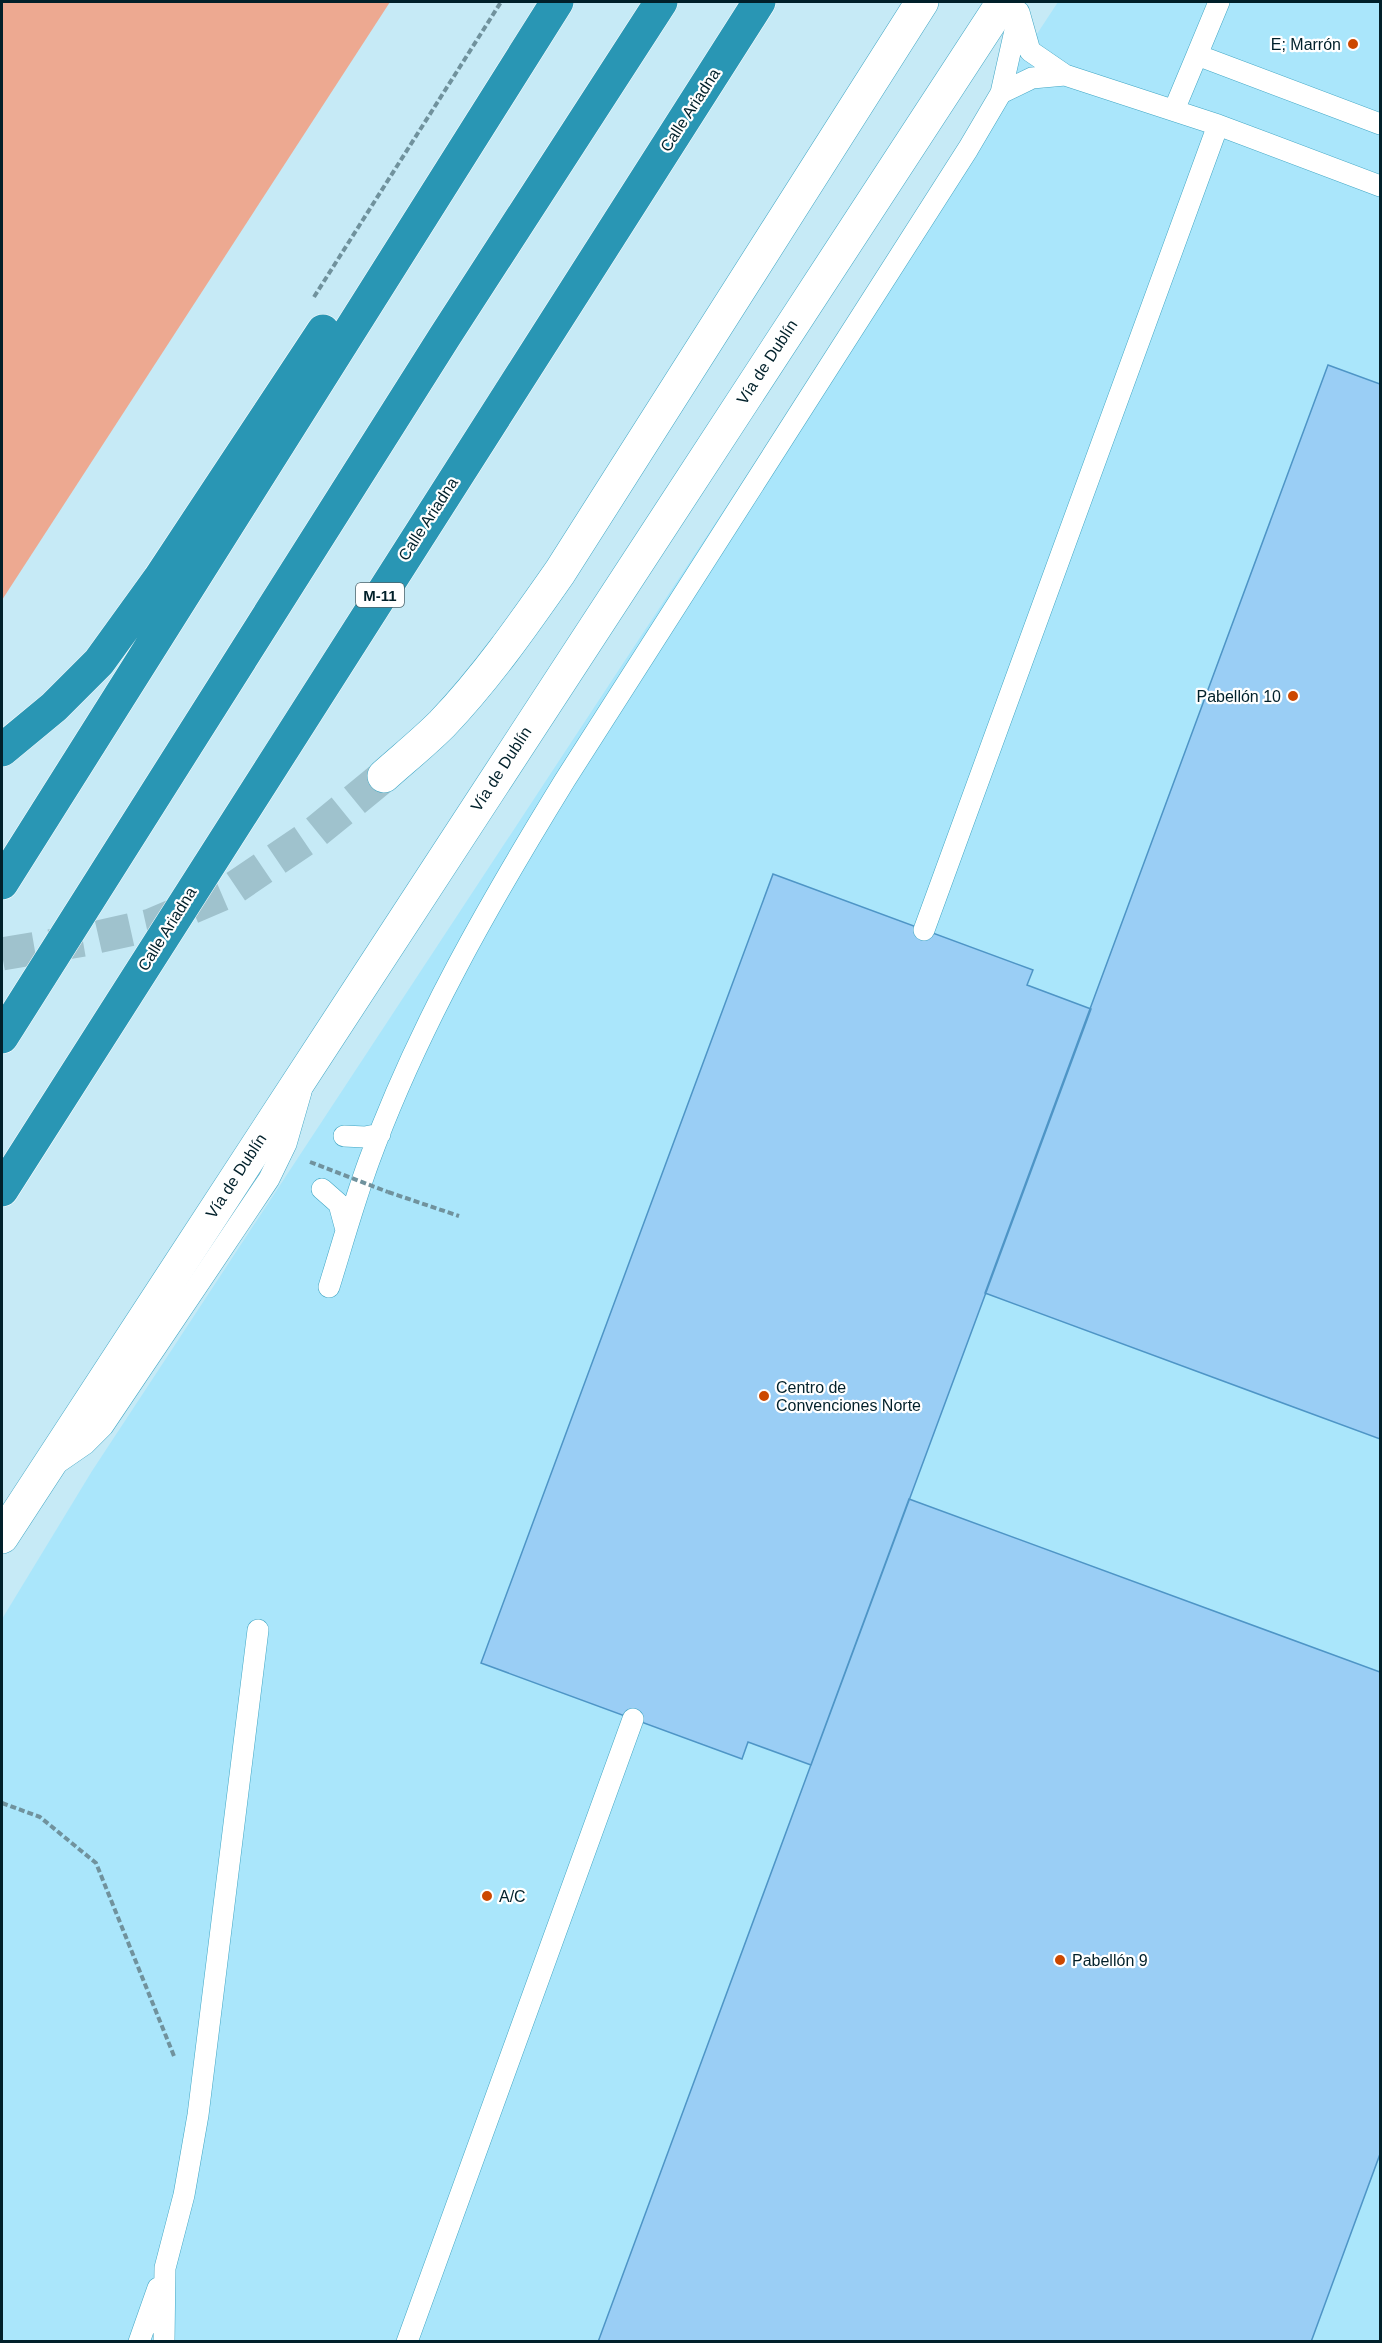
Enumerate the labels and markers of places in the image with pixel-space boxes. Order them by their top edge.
place label: E; Marrón [1271,36,1341,53]
marker: E; Marrón [1346,37,1360,51]
place label: Pabellón 10 [1196,688,1281,705]
marker: Pabellón 10 [1286,689,1300,703]
place label: Centro de Convenciones Norte [776,1379,921,1414]
marker: Centro de Convenciones Norte [757,1389,771,1403]
place label: A/C [499,1888,526,1905]
marker: A/C [480,1889,494,1903]
place label: Pabellón 9 [1072,1952,1148,1969]
marker: Pabellón 9 [1053,1953,1067,1967]

